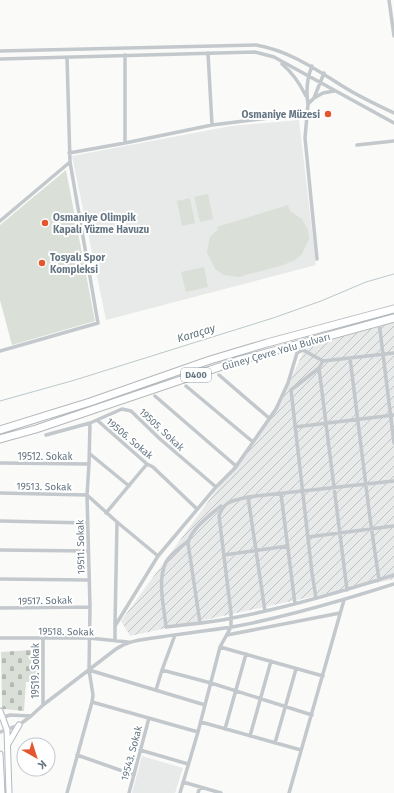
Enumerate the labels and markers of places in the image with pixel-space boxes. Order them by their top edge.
place label: Osmaniye Müzesi [242,109,320,121]
marker: Osmaniye Müzesi [323,109,333,119]
place label: Osmaniye Olimpik Kapalı Yüzme Havuzu [53,212,149,236]
marker: Osmaniye Olimpik Kapalı Yüzme Havuzu [40,218,50,228]
place label: Tosyalı Spor Kompleksi [50,252,106,276]
marker: Tosyalı Spor Kompleksi [37,258,47,268]

